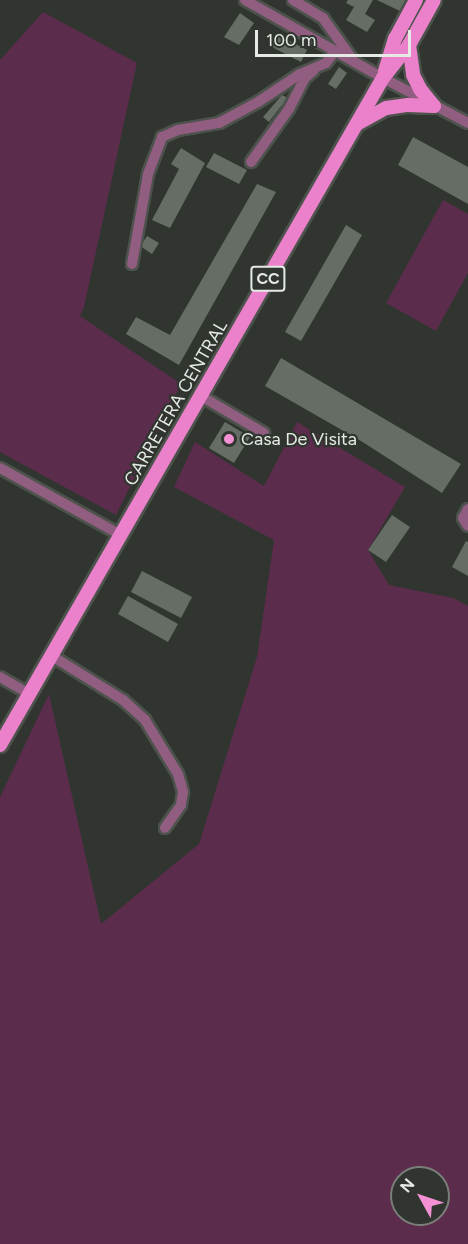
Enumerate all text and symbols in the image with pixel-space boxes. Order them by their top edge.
scale bar [258,18,414,56]
text: 100 m [266,29,316,51]
road number: CC [250,266,286,292]
street label: CARRETERA CENTRAL [120,317,232,489]
place label: Casa De Visita [241,428,357,450]
marker: Casa De Visita [222,432,236,446]
north arrow [390,1166,450,1226]
text: N [396,1175,419,1196]

